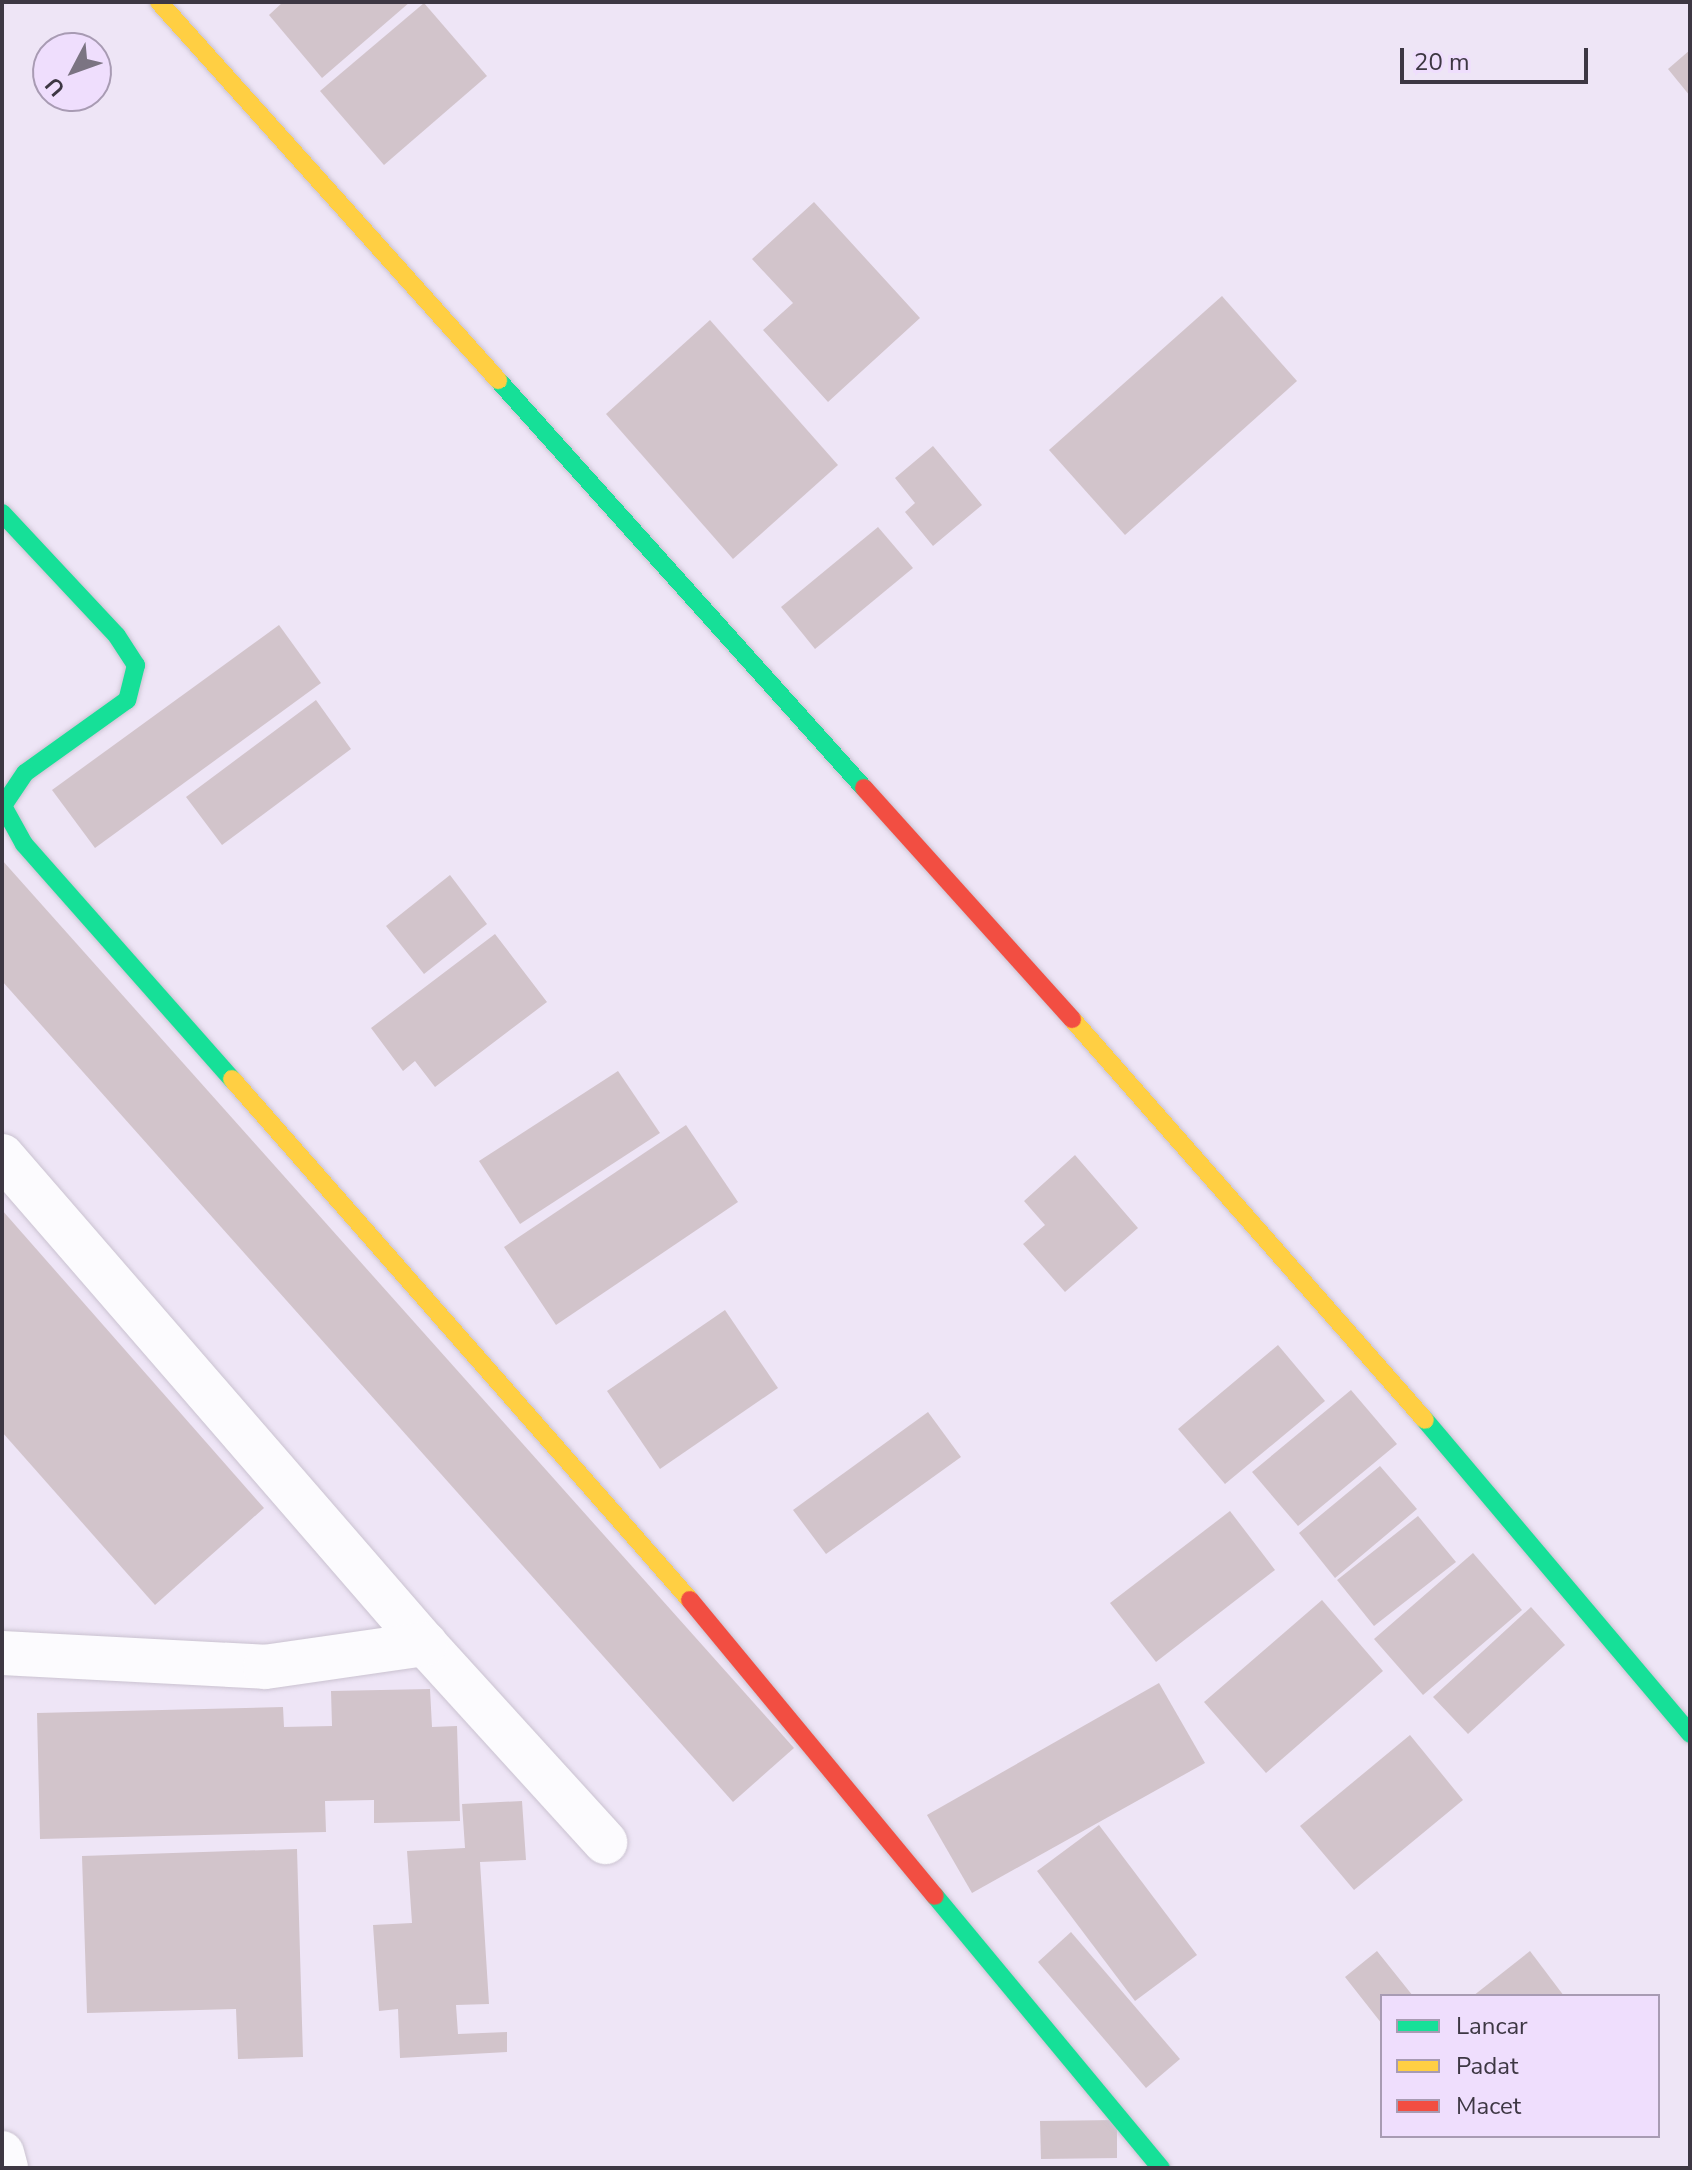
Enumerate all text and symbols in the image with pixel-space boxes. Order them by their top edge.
north arrow [32,32,112,112]
scale bar [1404,32,1592,82]
text: 20 m [1414,46,1470,78]
text: U [39,70,72,102]
legend [1380,1994,1660,2138]
text: Lancar [1456,2010,1528,2042]
text: Padat [1456,2050,1518,2082]
text: Macet [1456,2090,1521,2122]

